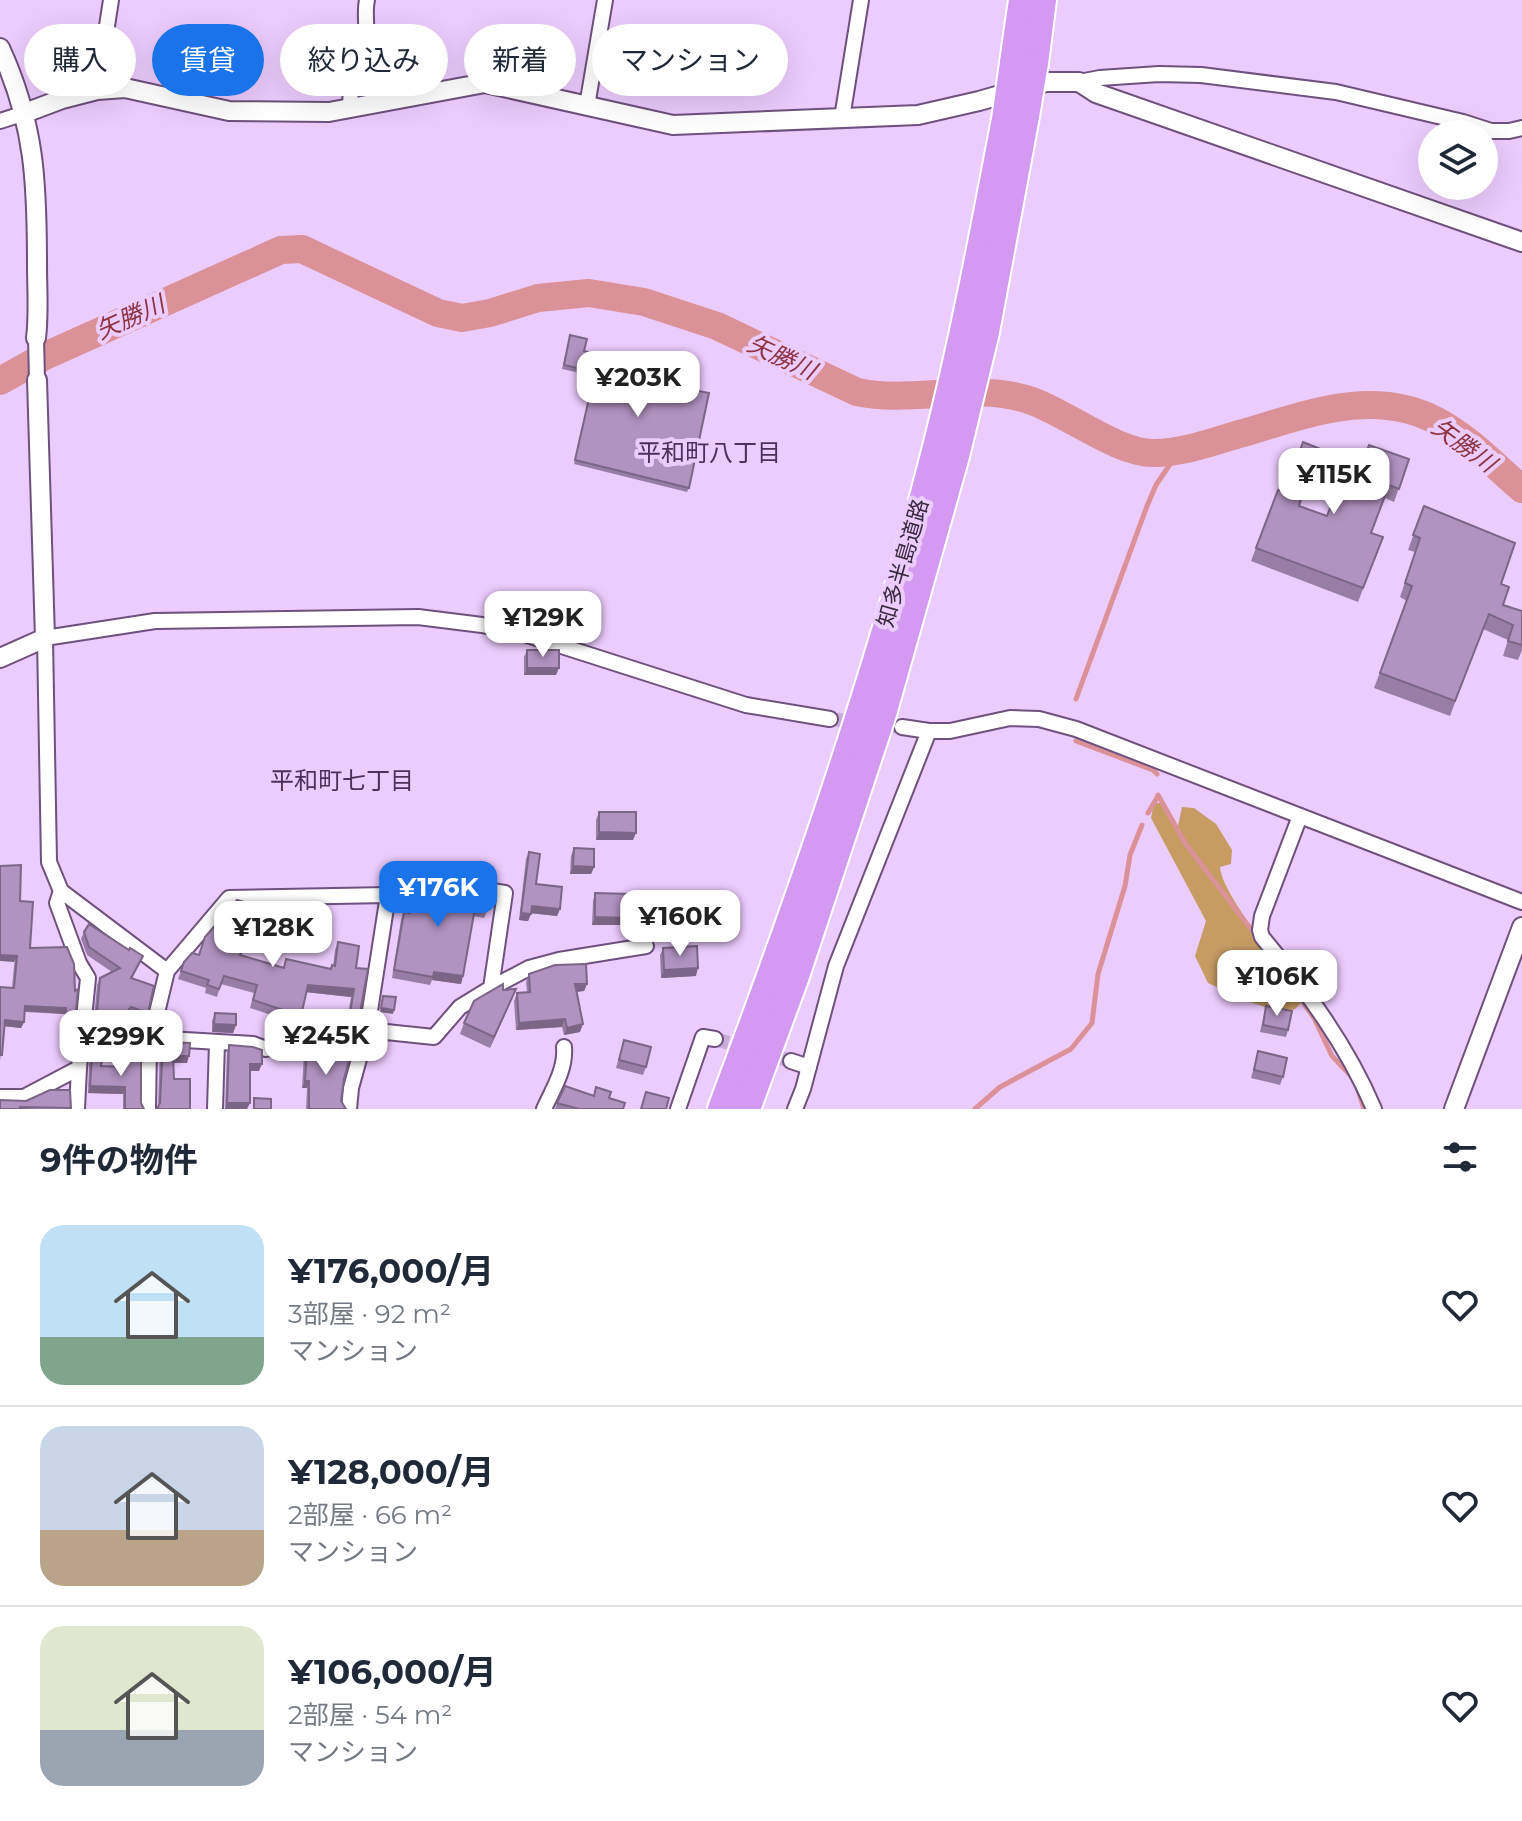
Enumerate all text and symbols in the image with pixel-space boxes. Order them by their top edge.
chip: 購入 [24,24,136,96]
chip: 賃貸 [152,24,264,96]
chip: 絞り込み [280,24,448,96]
chip: 新着 [464,24,576,96]
chip: マンション [592,24,788,96]
map controls [1418,120,1498,200]
button: layers [1418,120,1498,200]
water label: 矢勝川 [91,288,172,345]
water label: 矢勝川 [743,329,823,387]
pin: ¥203K [582,351,694,419]
text: ¥203K [595,361,681,393]
water label: 矢勝川 [1426,412,1504,480]
district label: 平和町八丁目 [637,438,781,467]
pin: ¥115K [1278,448,1390,516]
text: ¥115K [1296,458,1372,490]
street label: 知多半島道路 [872,496,934,630]
pin: ¥129K [487,591,599,659]
text: ¥129K [502,601,584,633]
district label: 平和町七丁目 [270,766,414,795]
pin: ¥176K [382,861,494,929]
text: ¥176K [397,871,479,903]
pin: ¥160K [624,890,736,958]
text: ¥160K [638,900,722,932]
pin: ¥128K [217,901,329,969]
text: ¥128K [232,911,314,943]
pin: ¥106K [1221,950,1333,1018]
text: ¥106K [1235,960,1319,992]
pin: ¥245K [270,1009,382,1077]
pin: ¥299K [65,1010,177,1078]
text: ¥245K [283,1019,369,1051]
text: ¥299K [78,1020,164,1052]
icon: filters [1438,1135,1482,1179]
text: 9件の物件 [40,1139,198,1181]
text: ¥176,000/月 [288,1250,494,1292]
icon: home [104,1257,200,1353]
icon: heart [1438,1283,1482,1327]
text: 3部屋 · 92 m² [288,1298,451,1330]
text: マンション [288,1335,418,1367]
text: ¥128,000/月 [288,1451,495,1493]
icon: home [104,1458,200,1554]
icon: heart [1438,1484,1482,1528]
text: 2部屋 · 66 m² [288,1499,452,1531]
text: マンション [288,1536,418,1568]
text: ¥106,000/月 [288,1651,497,1693]
icon: home [104,1658,200,1754]
icon: heart [1438,1684,1482,1728]
text: 2部屋 · 54 m² [288,1699,452,1731]
text: マンション [288,1736,418,1768]

